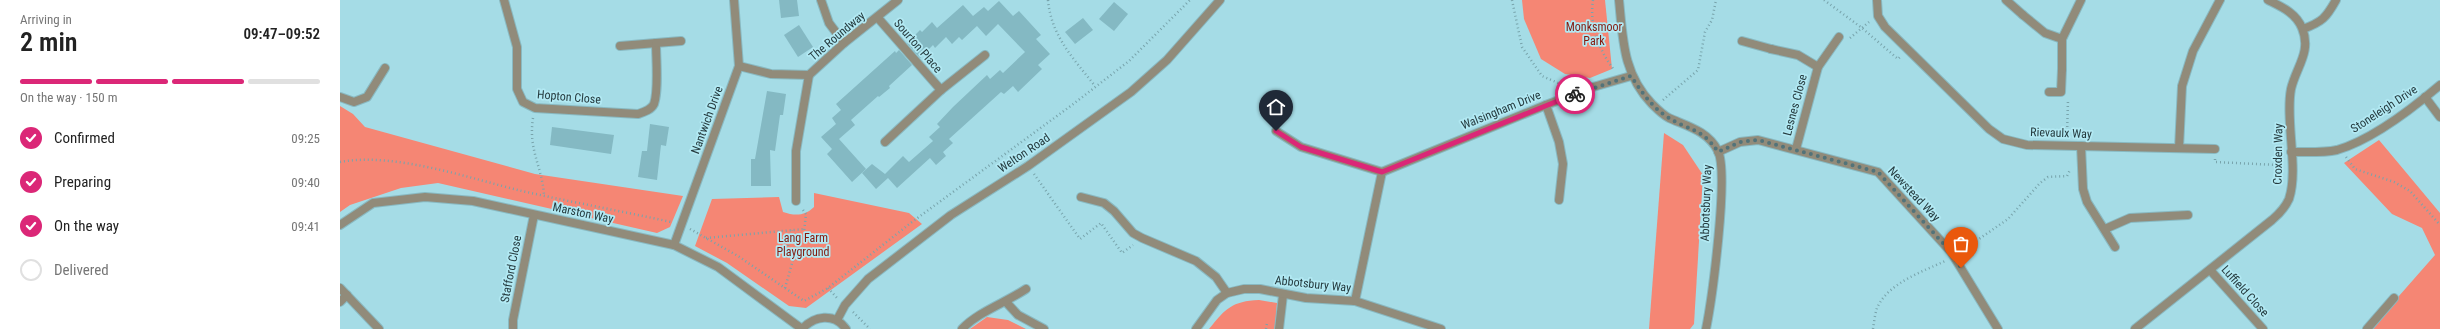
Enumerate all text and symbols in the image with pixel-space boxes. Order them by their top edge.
street label: The Roundway [806,9,868,63]
text: Arriving in [20,12,72,27]
street label: Sourton Place [891,16,945,76]
park label: Monksmoor Park [1566,20,1623,48]
text: 09:47–09:52 [243,25,320,43]
text: 2 min [20,27,78,57]
street label: Lesnes Close [1780,72,1810,137]
courier [1555,74,1595,114]
street label: Stoneleigh Drive [2348,82,2420,136]
icon: bike [1564,83,1586,105]
street label: Nantwich Drive [688,84,726,156]
street label: Hopton Close [536,87,602,107]
street label: Walsingham Drive [1459,88,1543,132]
text: On the way · 150 m [20,90,117,105]
pin [1259,90,1293,131]
icon: home [1265,96,1287,118]
street label: Croxden Way [2270,123,2286,185]
street label: Rievaulx Way [2030,125,2092,141]
icon: check [20,127,42,149]
text: Confirmed [54,129,115,147]
text: 09:25 [291,131,320,146]
street label: Welton Road [995,131,1053,175]
street label: Abbotsbury Way [1698,164,1714,242]
street label: Newstead Way [1885,164,1943,224]
icon: check [20,171,42,193]
text: Preparing [54,173,111,191]
text: 09:40 [291,175,320,190]
street label: Marston Way [551,200,615,226]
icon: check [20,215,42,237]
text: On the way [54,217,119,235]
text: 09:41 [291,219,320,234]
pin [1944,227,1978,268]
park label: Lang Farm Playground [776,231,830,259]
icon: bag [1950,233,1972,255]
street label: Stafford Close [498,234,524,304]
text: Delivered [54,261,109,279]
street label: Luffield Close [2218,263,2272,320]
street label: Abbotsbury Way [1274,273,1352,295]

